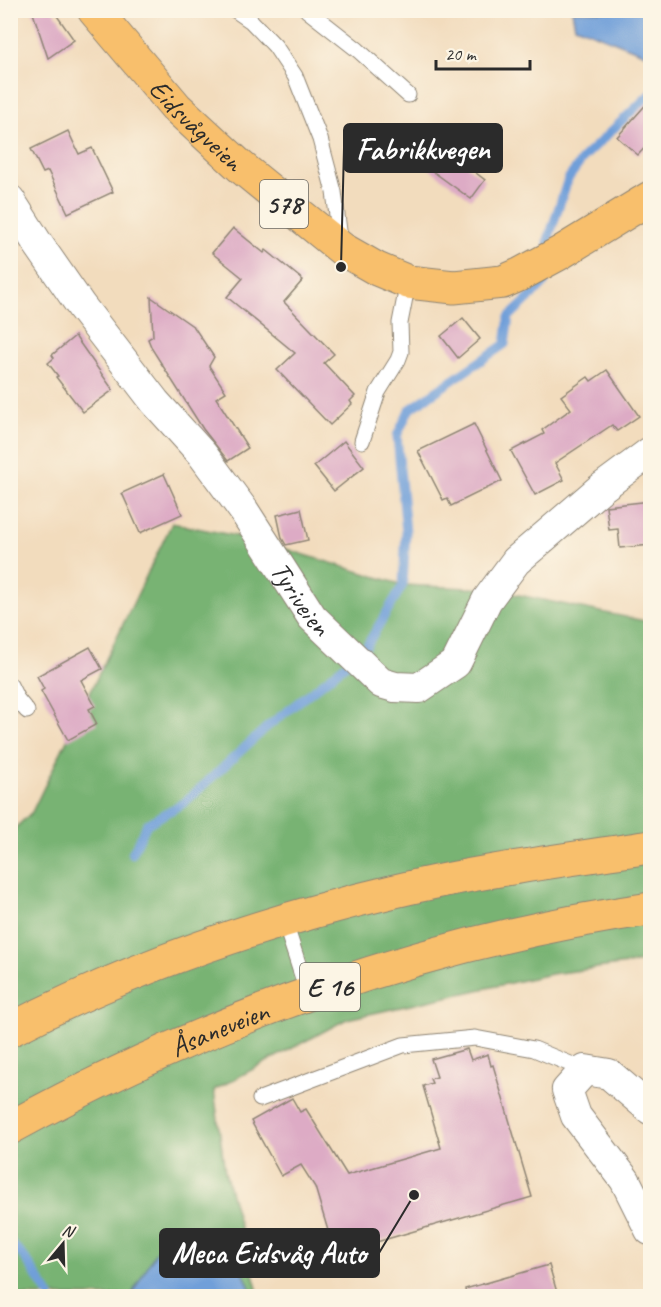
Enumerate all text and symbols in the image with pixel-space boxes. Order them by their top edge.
scale bar [436,33,530,71]
text: 20 m [445,43,478,65]
street label: Eidsvågveien [142,72,252,179]
callout: Fabrikkvegen [344,124,502,172]
text: Fabrikkvegen [356,130,491,168]
road number: 578 [260,180,308,228]
street label: Tyriveien [263,555,339,644]
road number: E 16 [300,963,360,1011]
street label: Åsaneveien [165,993,275,1065]
north arrow [33,1214,93,1274]
text: N [60,1220,78,1243]
callout: Meca Eidsvåg Auto [160,1229,379,1277]
text: Meca Eidsvåg Auto [172,1234,370,1272]

